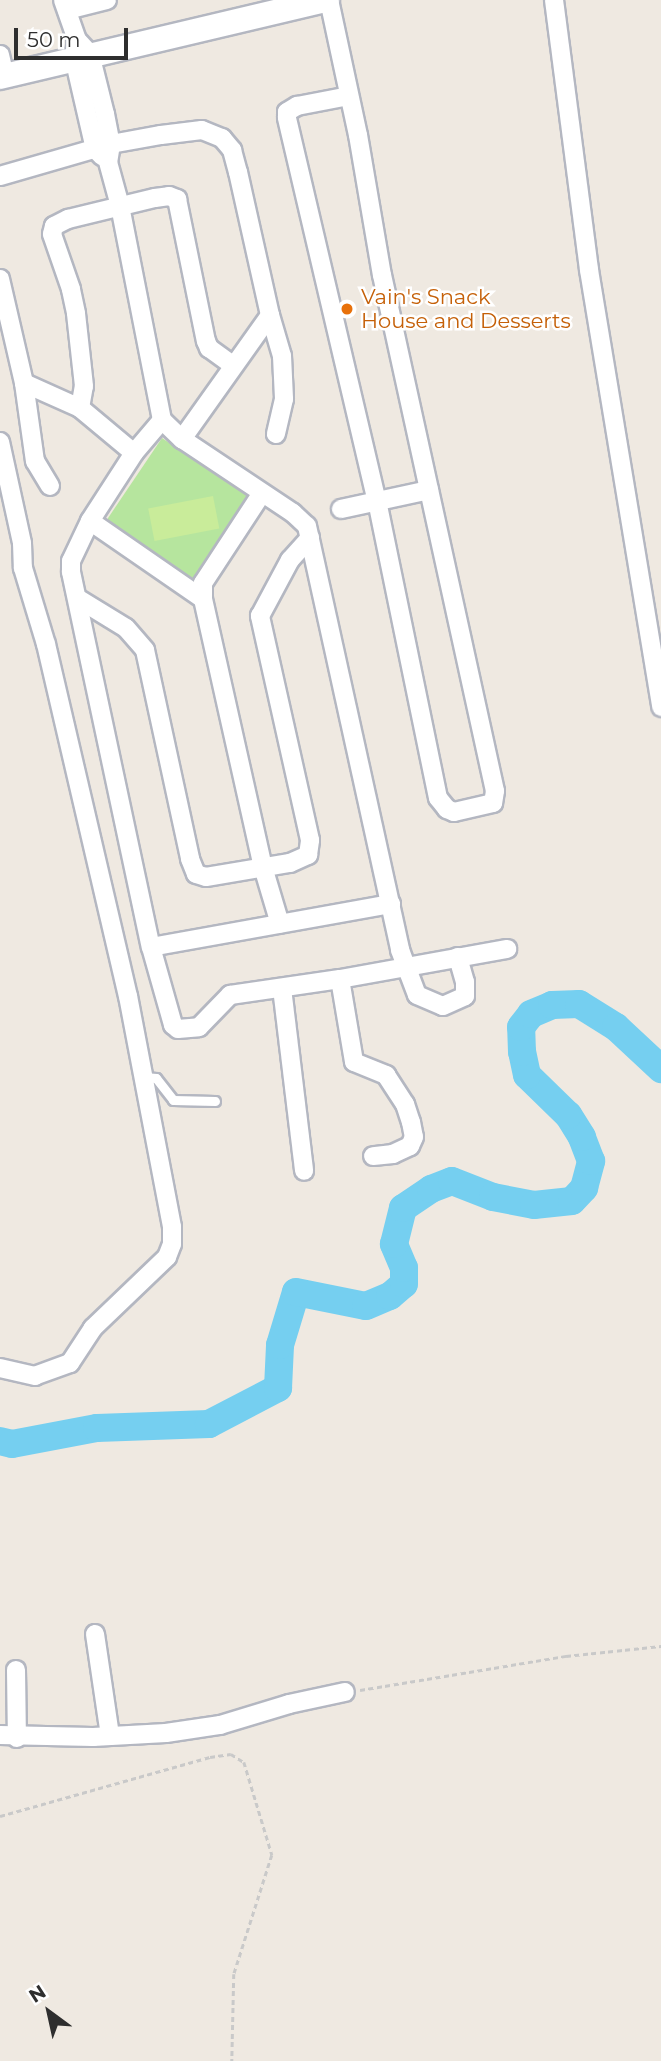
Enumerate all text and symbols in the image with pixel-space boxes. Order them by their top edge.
scale bar [18,14,131,58]
text: 50 m [27,27,81,52]
place label: Vain's Snack House and Desserts [361,284,571,334]
marker: Vain's Snack House and Desserts [339,301,355,317]
north arrow [14,1977,84,2047]
text: N [25,1980,50,2008]

